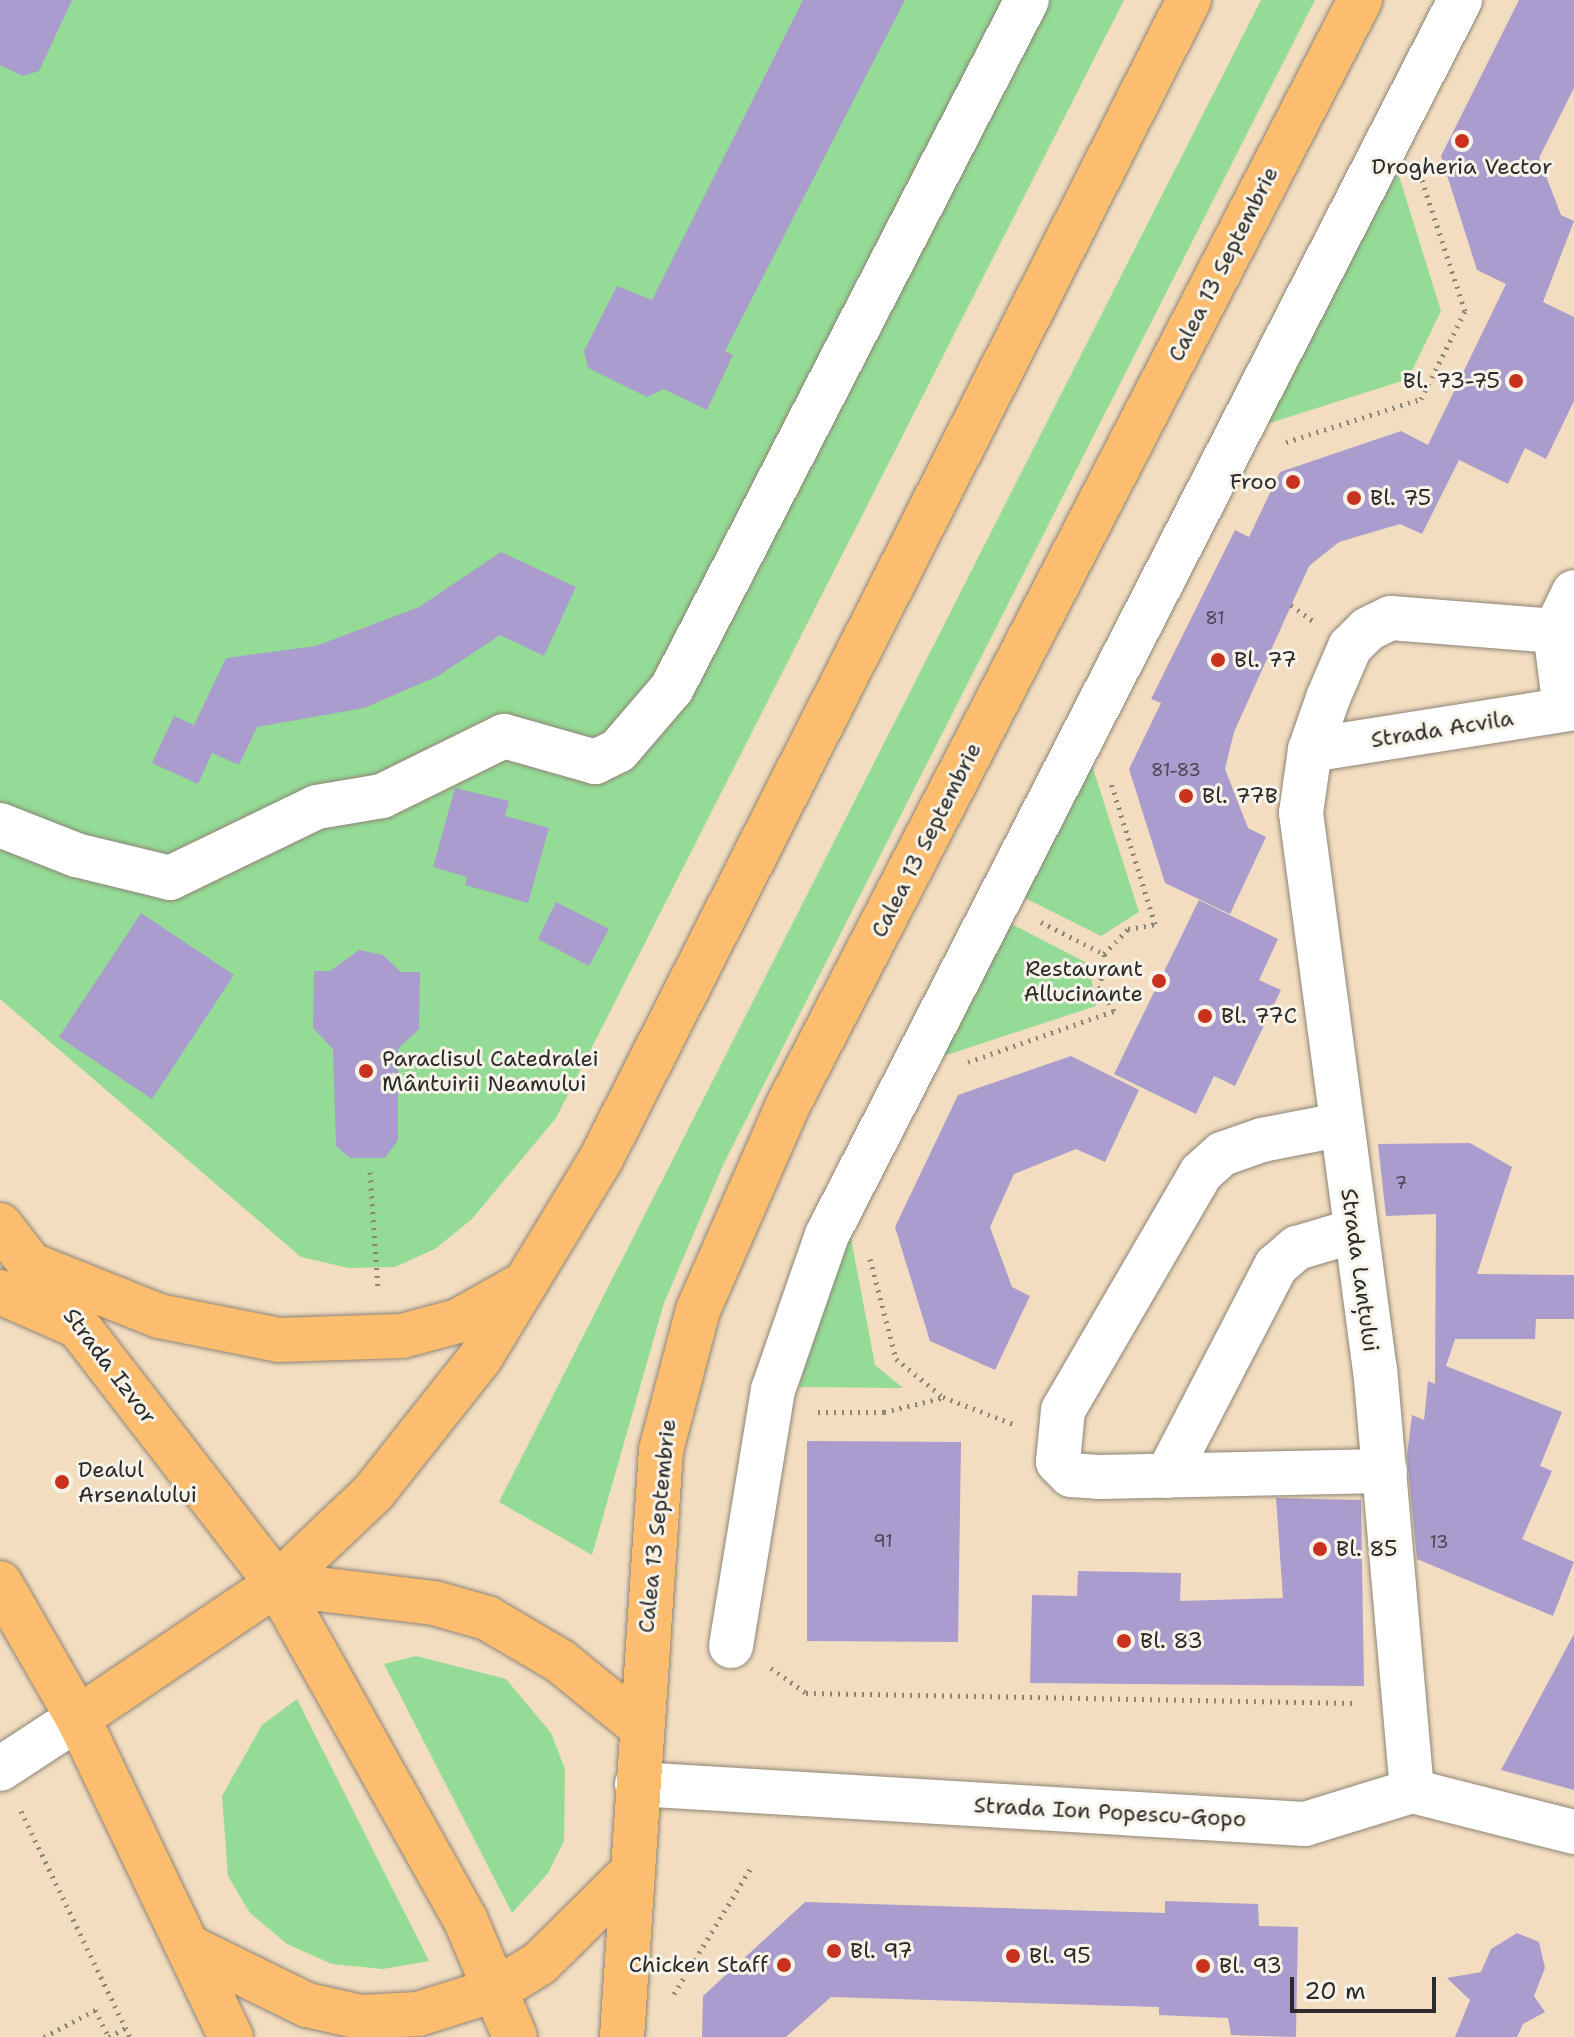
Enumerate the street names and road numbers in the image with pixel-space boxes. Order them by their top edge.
street label: Calea 13 Septembrie [1162,162,1284,366]
street label: Strada Acvila [1369,705,1515,753]
street label: Calea 13 Septembrie [865,738,987,942]
street label: Strada Lanțului [1335,1187,1385,1353]
street label: Strada Izvor [58,1303,162,1429]
street label: Calea 13 Septembrie [633,1418,681,1634]
street label: Strada Ion Popescu-Gopo [973,1792,1247,1832]

